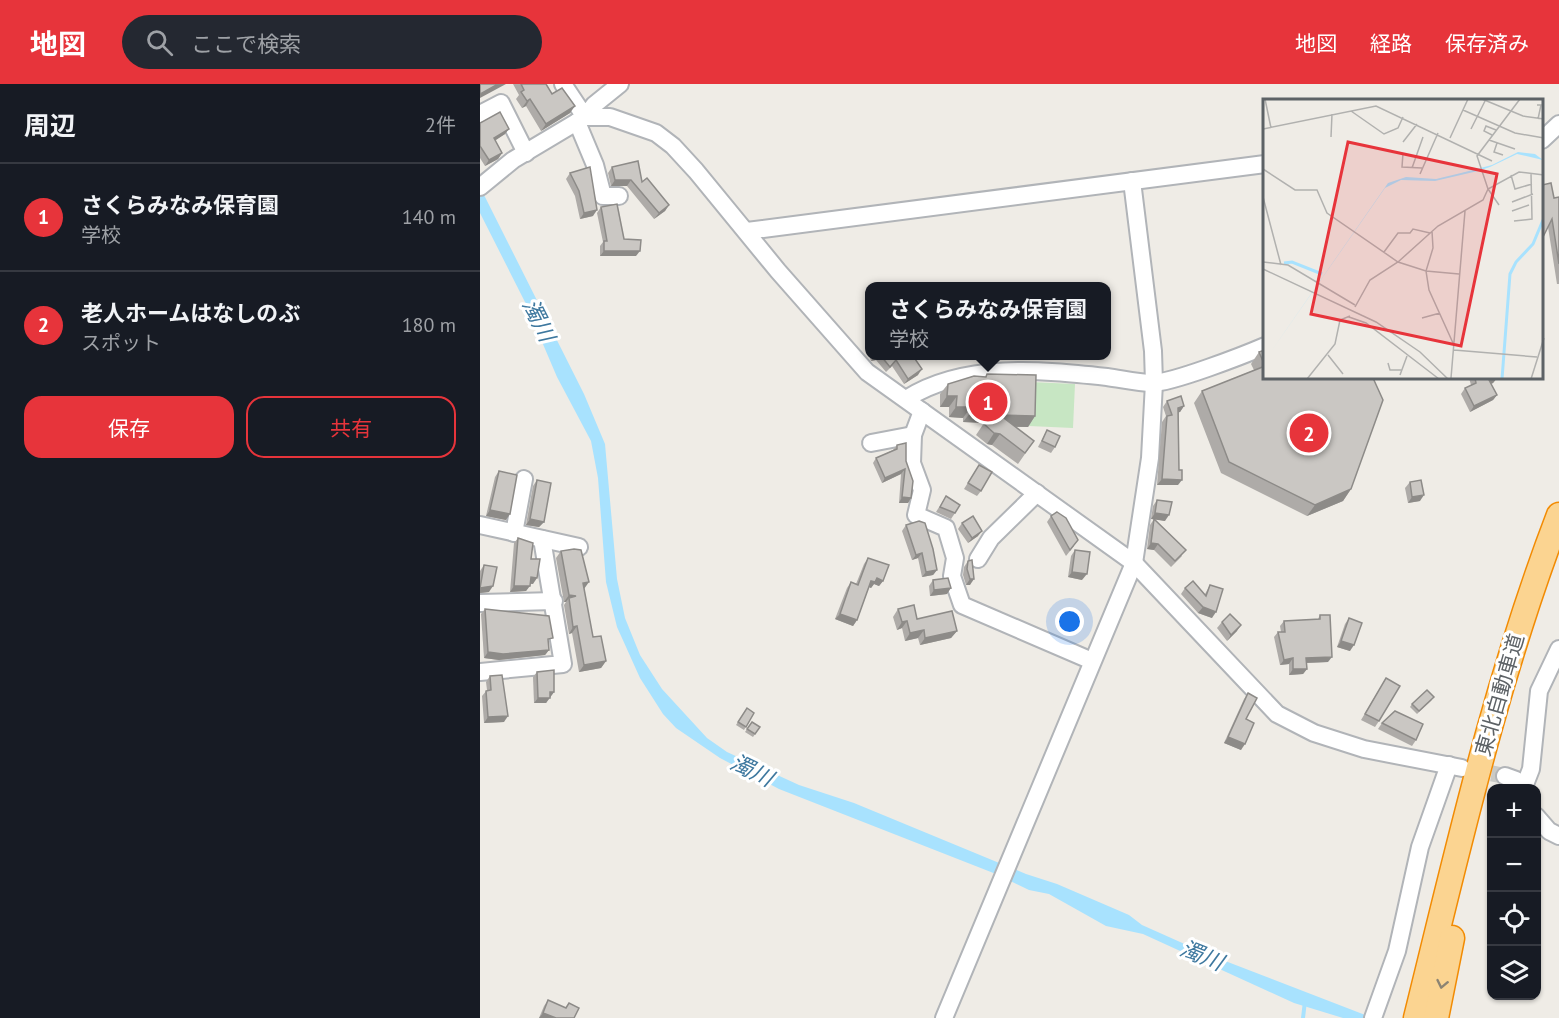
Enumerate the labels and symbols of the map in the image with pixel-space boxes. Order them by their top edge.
inset map [1263,99,1544,380]
water label: 濁川 [517,294,562,348]
pin: 1 [968,380,1008,424]
pin: 2 [1290,410,1328,456]
your location [1055,607,1084,636]
street label: 東北自動車道 [1469,631,1530,759]
water label: 濁川 [726,748,780,793]
water label: 濁川 [1176,934,1229,977]
one-way arrow [1437,979,1450,989]

